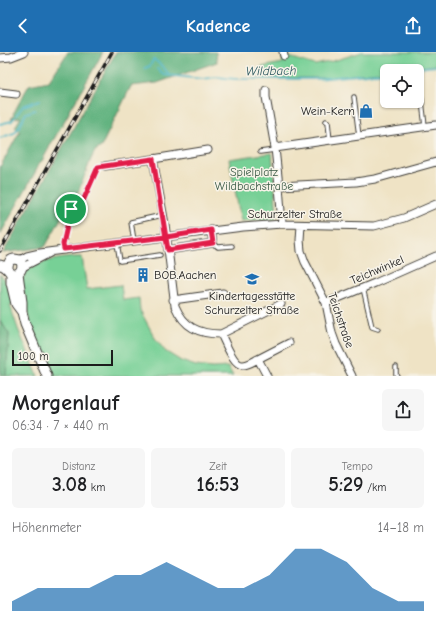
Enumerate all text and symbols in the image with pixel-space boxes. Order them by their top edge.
icon: back [12,15,34,37]
icon: share [402,15,424,37]
text: Kadence [186,16,250,37]
water label: Wildbach [245,63,297,78]
map controls [380,64,424,108]
button: locate [380,64,424,108]
shop icon: Wein-Kern [358,103,374,119]
place label: Wein-Kern [301,104,355,118]
park label: Spielplatz Wildbachstraße [215,165,293,193]
pin [54,192,88,226]
icon: arrive [60,198,82,220]
street label: Schurzelter Straße [248,207,342,221]
street label: Teichwinkel [348,252,406,288]
building icon: BOB.Aachen [135,267,151,283]
place label: BOB.Aachen [154,268,216,282]
school or university icon: Kindertagesstätte Schurzelter Straße [244,271,260,287]
place label: Kindertagesstätte Schurzelter Straße [205,289,299,317]
street label: Teichstraße [325,290,357,350]
scale bar [12,348,113,367]
text: 100 m [18,350,49,363]
button: share [382,389,424,431]
text: Morgenlauf [12,390,119,416]
text: 06:34 · 7 × 440 m [12,418,108,433]
text: Distanz [62,460,95,473]
text: Zeit [209,460,227,473]
text: Tempo [342,460,373,473]
text: 3.08 [52,473,87,496]
text: 16:53 [197,473,239,496]
text: 5:29 [328,473,363,496]
text: km [87,481,105,494]
text: /km [363,481,386,494]
text: Höhenmeter [12,520,81,535]
text: 14–18 m [378,520,424,535]

